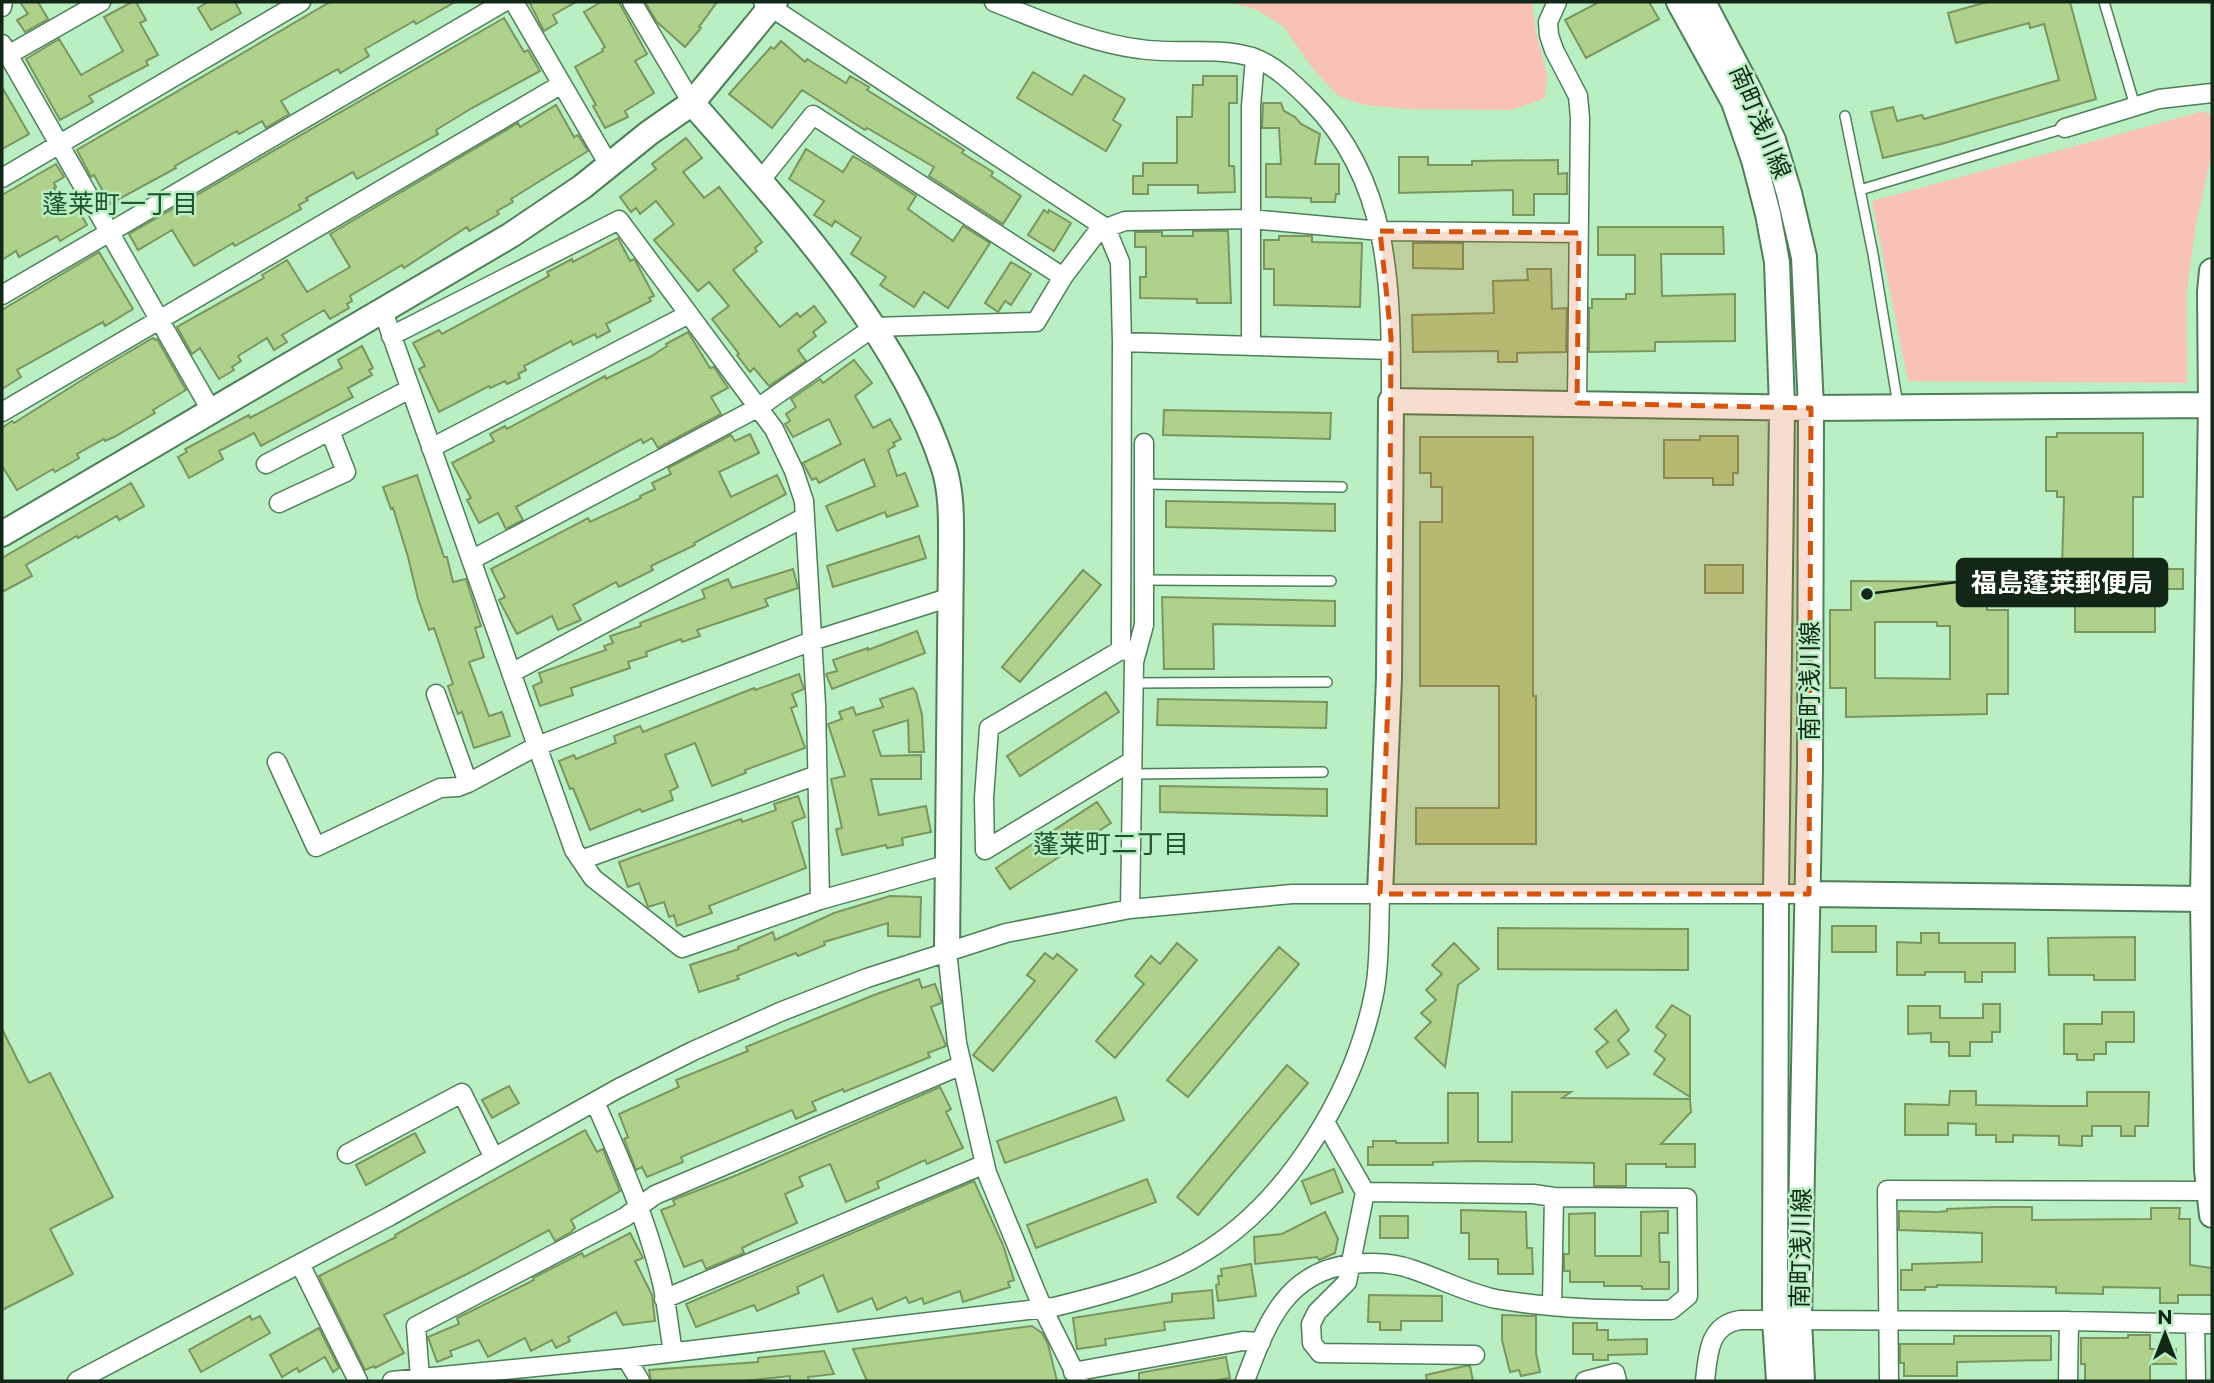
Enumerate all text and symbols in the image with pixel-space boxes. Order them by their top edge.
street label: 南町浅川線 [1724,61,1797,183]
district label: 蓬莱町一丁目 [42,188,198,220]
callout: 福島蓬莱郵便局 [1957,559,2167,606]
text: 福島蓬莱郵便局 [1971,567,2153,599]
street label: 南町浅川線 [1795,621,1824,741]
district label: 蓬莱町二丁目 [1033,828,1189,860]
street label: 南町浅川線 [1785,1188,1816,1308]
north arrow [2130,1299,2200,1369]
text: N [2157,1306,2173,1329]

